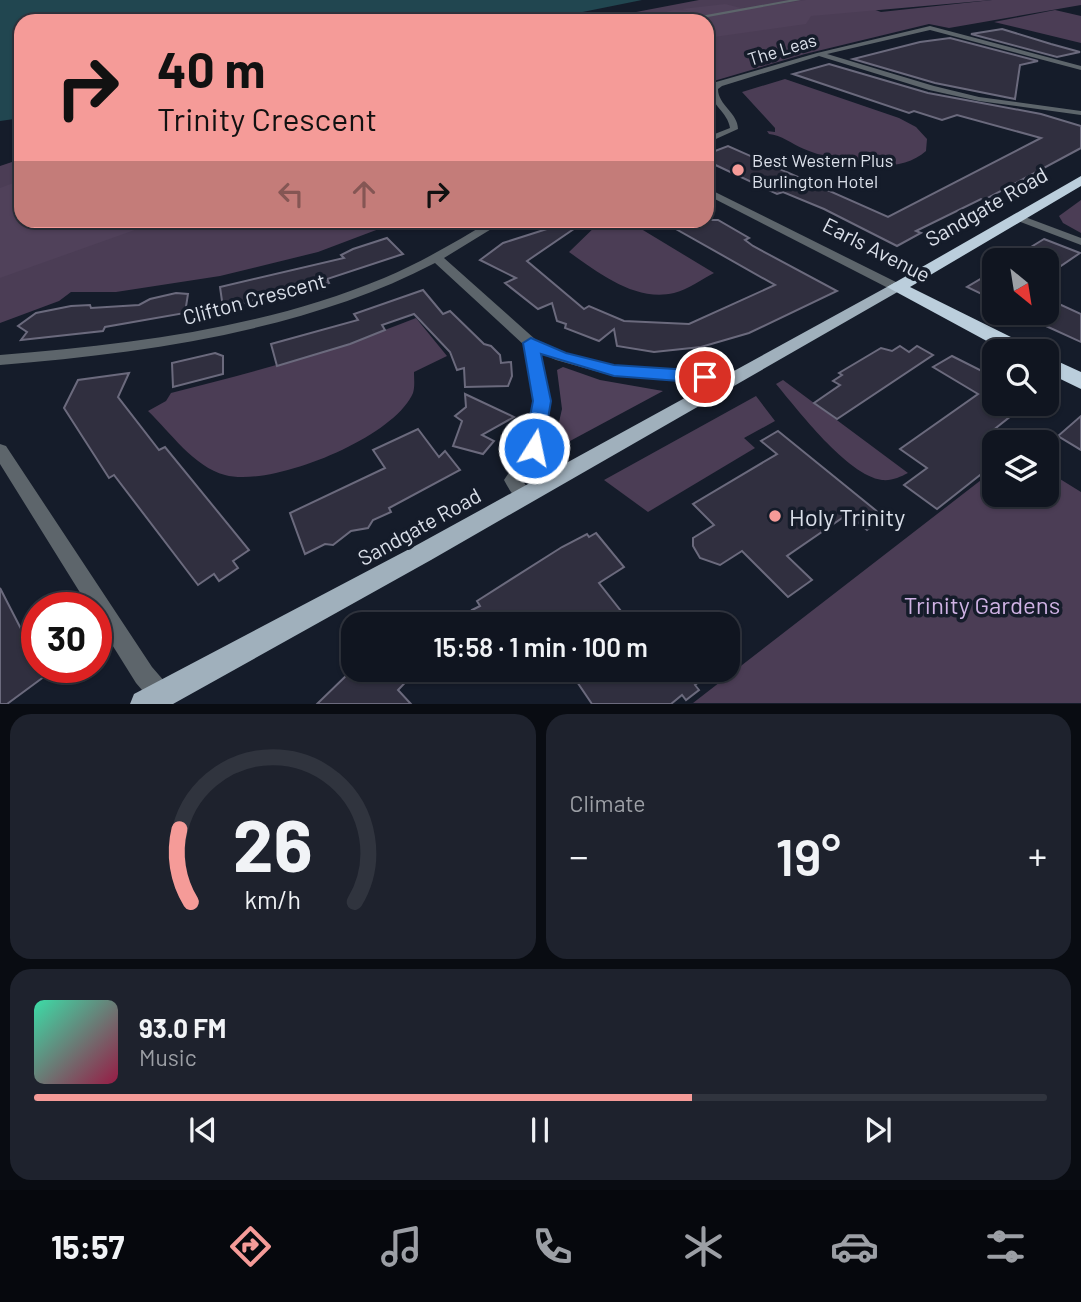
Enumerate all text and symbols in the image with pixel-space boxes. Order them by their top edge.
street label: The Leas [745,28,819,70]
text: 40 m [157,39,265,98]
icon: right [42,42,133,133]
text: Trinity Crescent [157,99,377,137]
place label: Best Western Plus Burlington Hotel [752,149,893,192]
street label: Sandgate Road [921,161,1051,251]
marker: Best Western Plus Burlington Hotel [730,162,746,178]
icon: left [272,175,310,213]
icon: ahead [345,175,383,213]
icon: right [418,175,456,213]
street label: Earls Avenue [819,211,935,287]
north arrow [982,248,1059,326]
map controls [982,248,1059,507]
street label: Clifton Crescent [180,267,328,329]
button: search [982,339,1059,416]
pin [675,347,735,407]
icon: arrive [686,358,724,396]
position arrow [497,411,571,485]
button: layers [982,430,1059,507]
street label: Sandgate Road [353,482,485,570]
place label: Holy Trinity [789,502,905,531]
marker: Holy Trinity [767,508,783,524]
park label: Trinity Gardens [904,590,1060,619]
speed limit sign: 30 [21,592,112,683]
text: 15:58 · 1 min · 100 m [433,631,648,662]
text: Climate [570,789,646,817]
text: 26 [233,800,313,888]
text: 19° [776,824,841,886]
text: − [570,832,589,878]
text: + [1028,832,1047,878]
text: km/h [244,884,301,914]
text: 93.0 FM [139,1012,226,1043]
text: Music [139,1043,197,1071]
icon: previous [184,1111,222,1149]
icon: pause [521,1111,559,1149]
icon: next [859,1111,897,1149]
icon: directions [226,1222,275,1271]
icon: music [377,1222,426,1271]
icon: phone [528,1222,577,1271]
icon: climate [679,1222,728,1271]
icon: car [830,1222,879,1271]
icon: filters [981,1222,1030,1271]
text: 15:57 [51,1227,124,1265]

